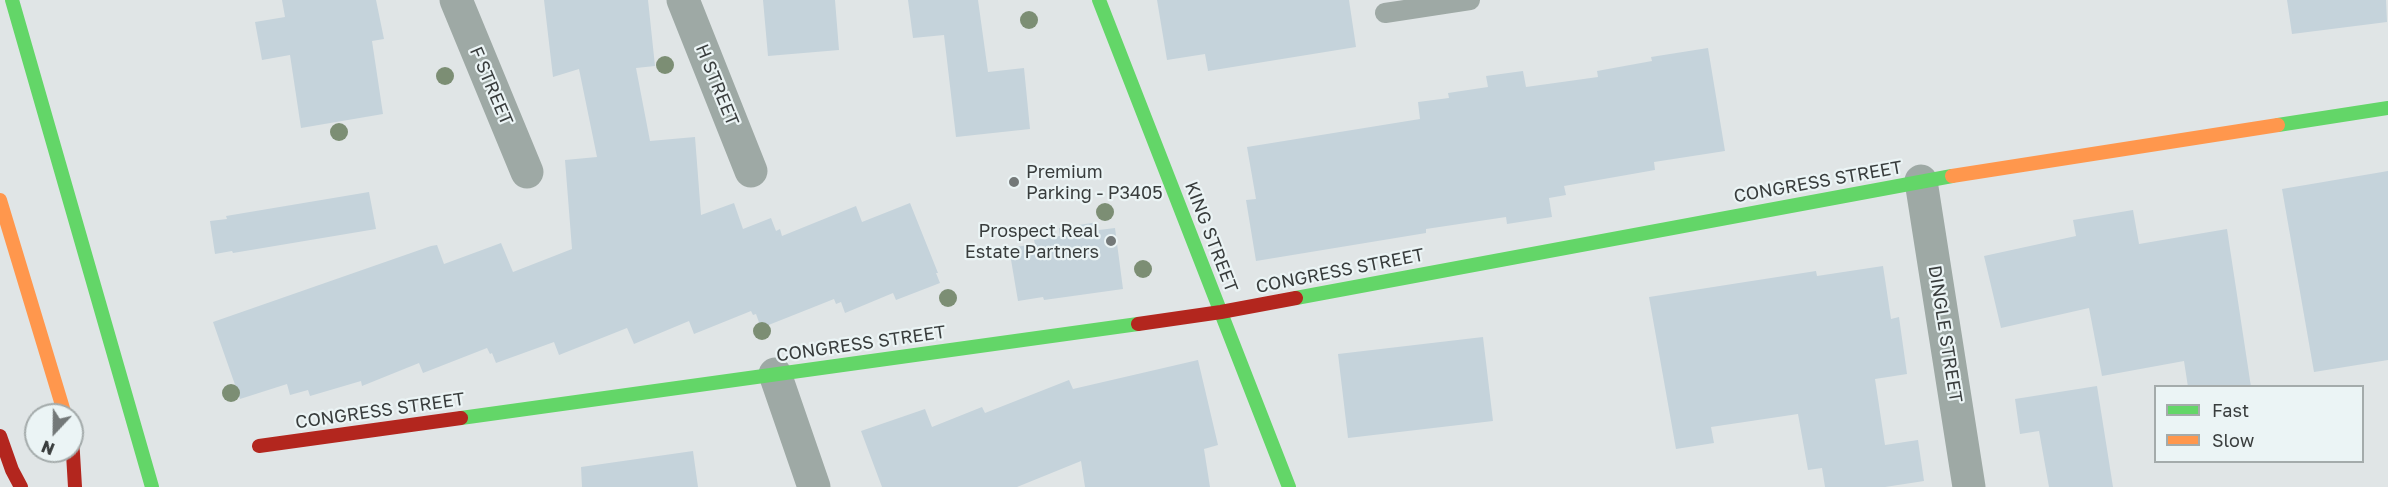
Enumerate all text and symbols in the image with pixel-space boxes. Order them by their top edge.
street label: H STREET [691,41,743,129]
street label: F STREET [465,43,517,129]
street label: CONGRESS STREET [1732,157,1904,207]
place label: Premium Parking - P3405 [1026,161,1163,204]
marker: Premium Parking - P3405 [1007,175,1021,189]
street label: KING STREET [1180,179,1242,295]
place label: Prospect Real Estate Partners [965,220,1099,262]
marker: Prospect Real Estate Partners [1104,234,1118,248]
street label: CONGRESS STREET [1254,244,1426,298]
street label: DINGLE STREET [1924,264,1966,404]
street label: CONGRESS STREET [775,321,947,367]
legend [2154,385,2364,463]
street label: CONGRESS STREET [294,388,466,434]
text: Fast [2212,399,2249,421]
north arrow [24,403,84,463]
text: Slow [2212,429,2254,451]
text: N [39,436,57,459]

